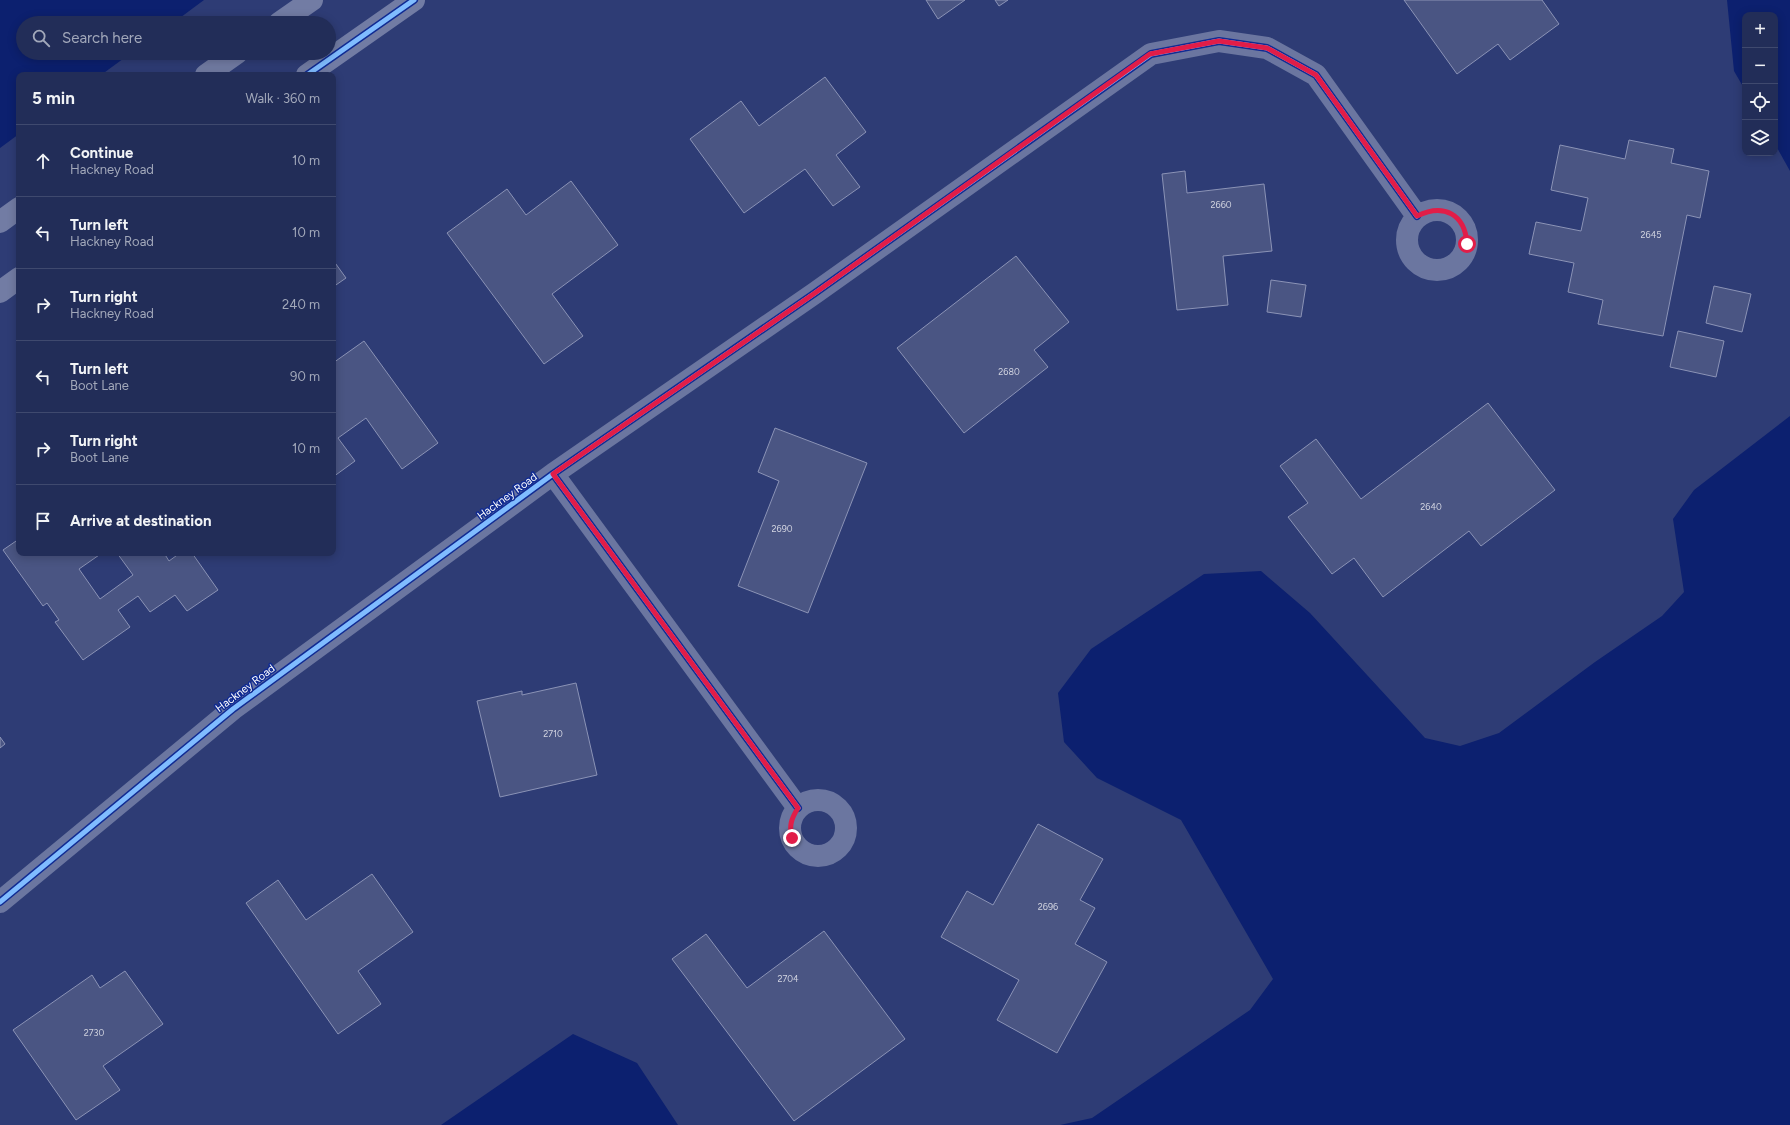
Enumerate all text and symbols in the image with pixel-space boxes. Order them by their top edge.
map controls [1742,12,1778,156]
button: + [1742,12,1778,48]
search box [16,16,336,60]
icon: search [30,27,52,49]
text: Search here [62,29,142,47]
button: − [1742,48,1778,84]
button: locate [1742,84,1778,120]
text: 5 min [32,88,75,108]
text: Walk · 360 m [245,91,320,106]
button: layers [1742,120,1778,156]
text: Continue [70,144,133,162]
icon: ahead [32,150,54,172]
text: 10 m [292,153,320,168]
text: Hackney Road [70,162,154,177]
house number: 2660 [1211,199,1232,210]
text: Turn left [70,216,128,234]
icon: left [32,222,54,244]
text: 10 m [292,225,320,240]
house number: 2645 [1641,229,1661,240]
text: Hackney Road [70,234,154,249]
route start [1458,235,1476,253]
text: Turn right [70,288,138,306]
icon: right [32,294,54,316]
text: 240 m [282,297,320,312]
text: Hackney Road [70,306,154,321]
text: Turn left [70,360,128,378]
icon: left [32,366,54,388]
house number: 2680 [998,366,1020,377]
text: 90 m [290,369,320,384]
text: Boot Lane [70,378,129,393]
text: Turn right [70,432,138,450]
icon: right [32,438,54,460]
text: 10 m [292,441,320,456]
text: Boot Lane [70,450,129,465]
street label: Hackney Road [475,470,540,523]
house number: 2640 [1420,501,1442,512]
icon: arrive [32,510,54,532]
text: Arrive at destination [70,512,211,530]
house number: 2690 [772,523,793,534]
street label: Hackney Road [213,662,278,715]
house number: 2710 [543,728,563,739]
route end [783,829,801,847]
house number: 2696 [1038,901,1058,912]
house number: 2704 [777,973,799,984]
house number: 2730 [84,1027,104,1038]

